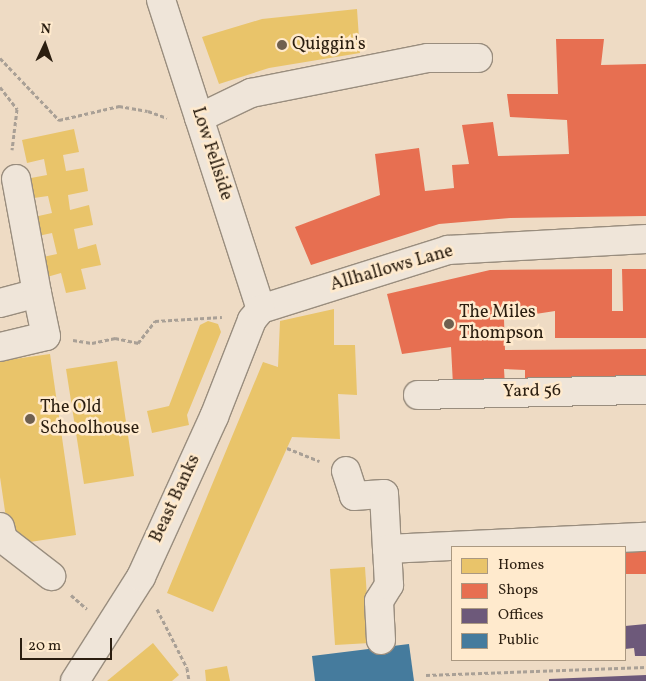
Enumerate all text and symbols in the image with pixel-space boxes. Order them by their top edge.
north arrow [20,20,70,70]
text: N [40,20,51,39]
place label: Quiggin's [292,34,366,56]
marker: Quiggin's [276,39,288,51]
street label: Low Fellside [186,104,236,204]
street label: Allhallows Lane [328,241,456,297]
place label: The Miles Thompson [459,303,544,346]
marker: The Miles Thompson [443,318,455,330]
street label: Yard 56 [503,381,561,403]
place label: The Old Schoolhouse [40,398,139,440]
marker: The Old Schoolhouse [24,413,36,425]
street label: Beast Banks [146,451,206,547]
legend [451,546,626,661]
text: Homes [498,555,544,576]
text: Shops [498,580,538,601]
text: Offices [498,605,543,626]
scale bar [22,628,115,660]
text: Public [498,630,539,651]
text: 20 m [28,636,61,657]

